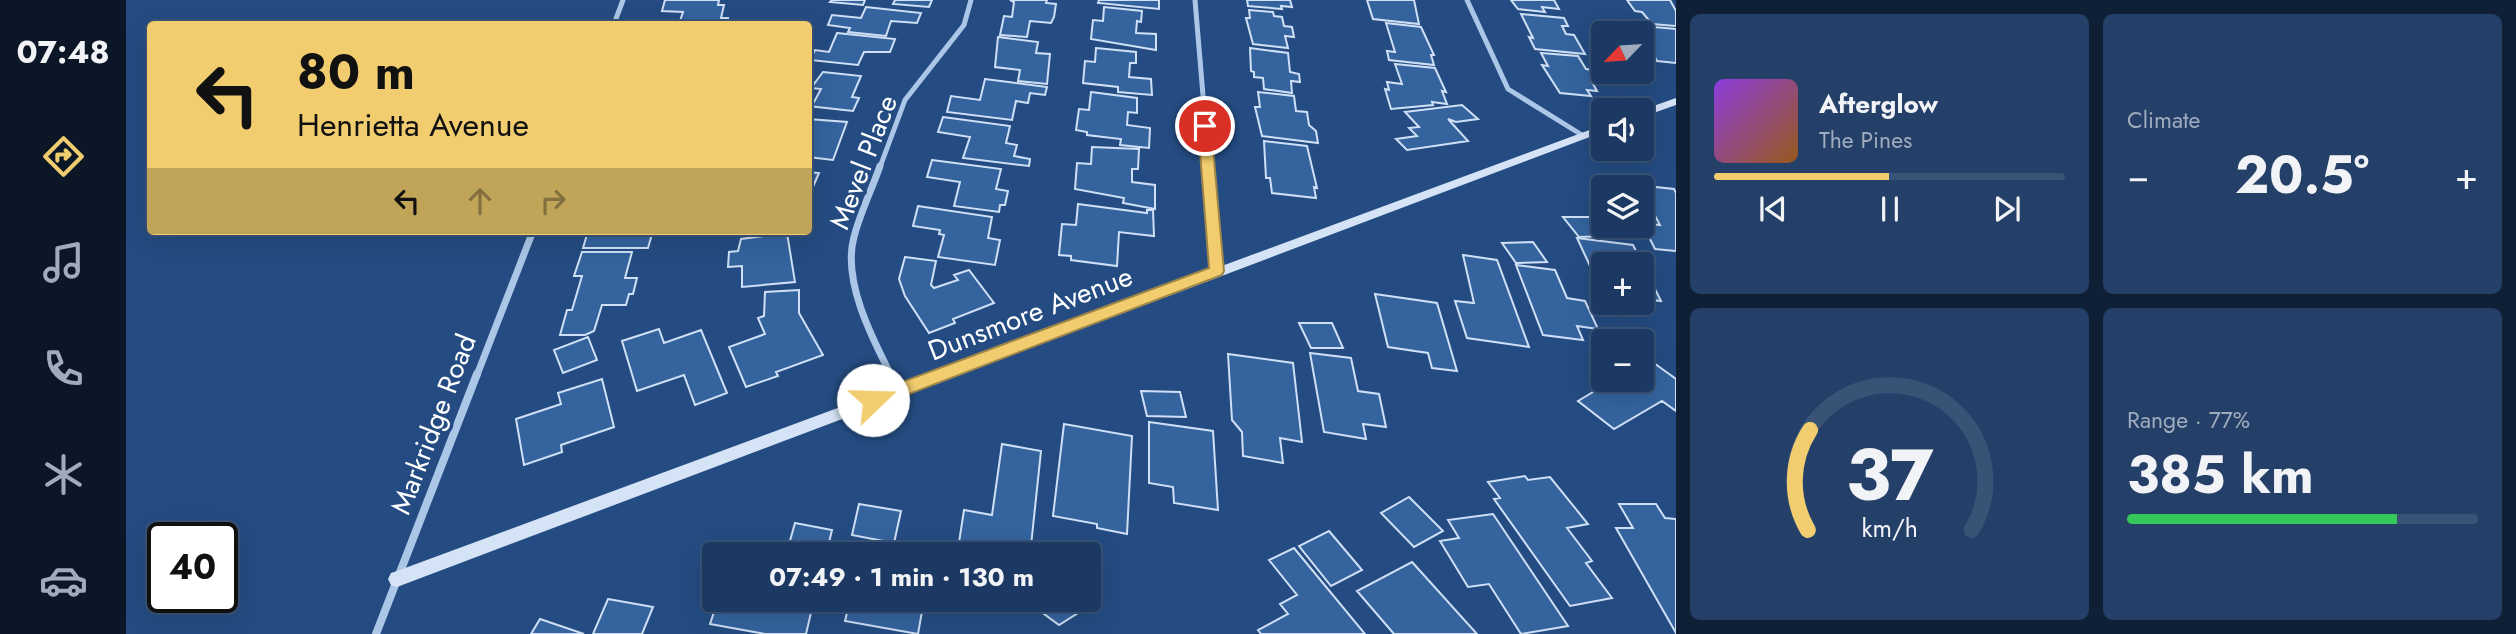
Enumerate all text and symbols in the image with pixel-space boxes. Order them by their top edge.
north arrow [1591,21,1654,84]
map controls [1591,21,1654,392]
text: 07:48 [16,29,110,75]
text: 80 m [297,37,415,107]
icon: left [182,49,273,140]
text: Afterglow [1819,85,1938,123]
street label: Mevel Place [819,89,908,235]
pin [1175,96,1235,156]
button: sound [1591,98,1654,161]
text: Henrietta Avenue [297,102,529,148]
text: Climate [2127,103,2200,137]
icon: arrive [1186,107,1224,145]
text: The Pines [1819,123,1912,157]
icon: directions [39,132,88,181]
text: 20.5° [2235,137,2369,213]
text: − [2127,148,2149,203]
text: + [2455,148,2478,203]
button: layers [1591,175,1654,238]
icon: left [388,182,426,220]
icon: ahead [461,182,499,220]
icon: right [534,182,572,220]
icon: previous [1754,190,1792,228]
icon: pause [1871,190,1909,228]
icon: next [1988,190,2026,228]
icon: music [39,238,88,287]
button: + [1591,252,1654,315]
street label: Dunsmore Avenue [922,256,1138,371]
street label: Markridge Road [380,328,487,520]
button: − [1591,329,1654,392]
icon: phone [39,344,88,393]
position arrow [836,363,910,437]
text: Range · 77% [2127,403,2250,437]
text: 37 [1845,422,1934,527]
text: 385 km [2127,437,2314,513]
icon: climate [39,450,88,499]
text: km/h [1861,510,1918,546]
speed limit sign: 40 [147,522,238,613]
icon: car [39,556,88,605]
text: 07:49 · 1 min · 130 m [769,558,1034,596]

